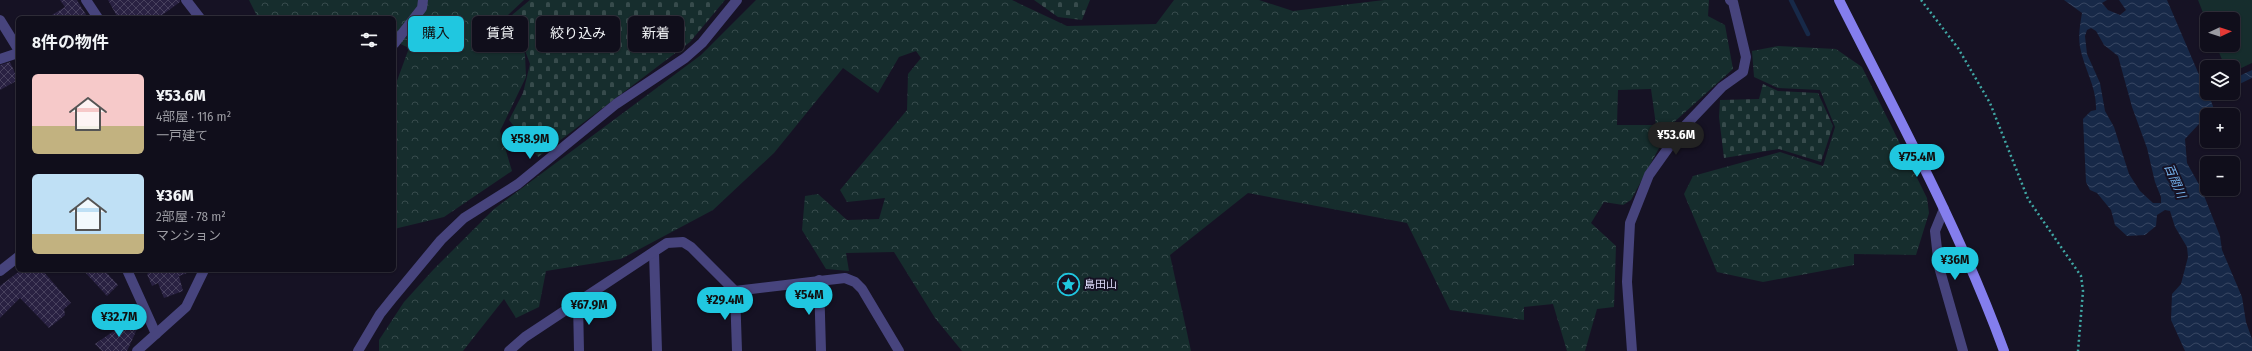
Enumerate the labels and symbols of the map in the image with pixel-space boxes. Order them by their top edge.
north arrow [2200,12,2240,52]
pin: ¥53.6M [1643,122,1709,156]
pin: ¥58.9M [497,126,563,160]
pin: ¥75.4M [1884,144,1950,178]
water label: 百間川 [2162,162,2189,202]
pin: ¥36M [1931,247,1979,281]
place icon: 島田山 [1056,271,1082,297]
place label: 島田山 [1084,278,1117,291]
pin: ¥54M [785,282,833,316]
pin: ¥29.4M [692,287,758,321]
pin: ¥67.9M [556,292,622,326]
pin: ¥32.7M [86,304,152,338]

